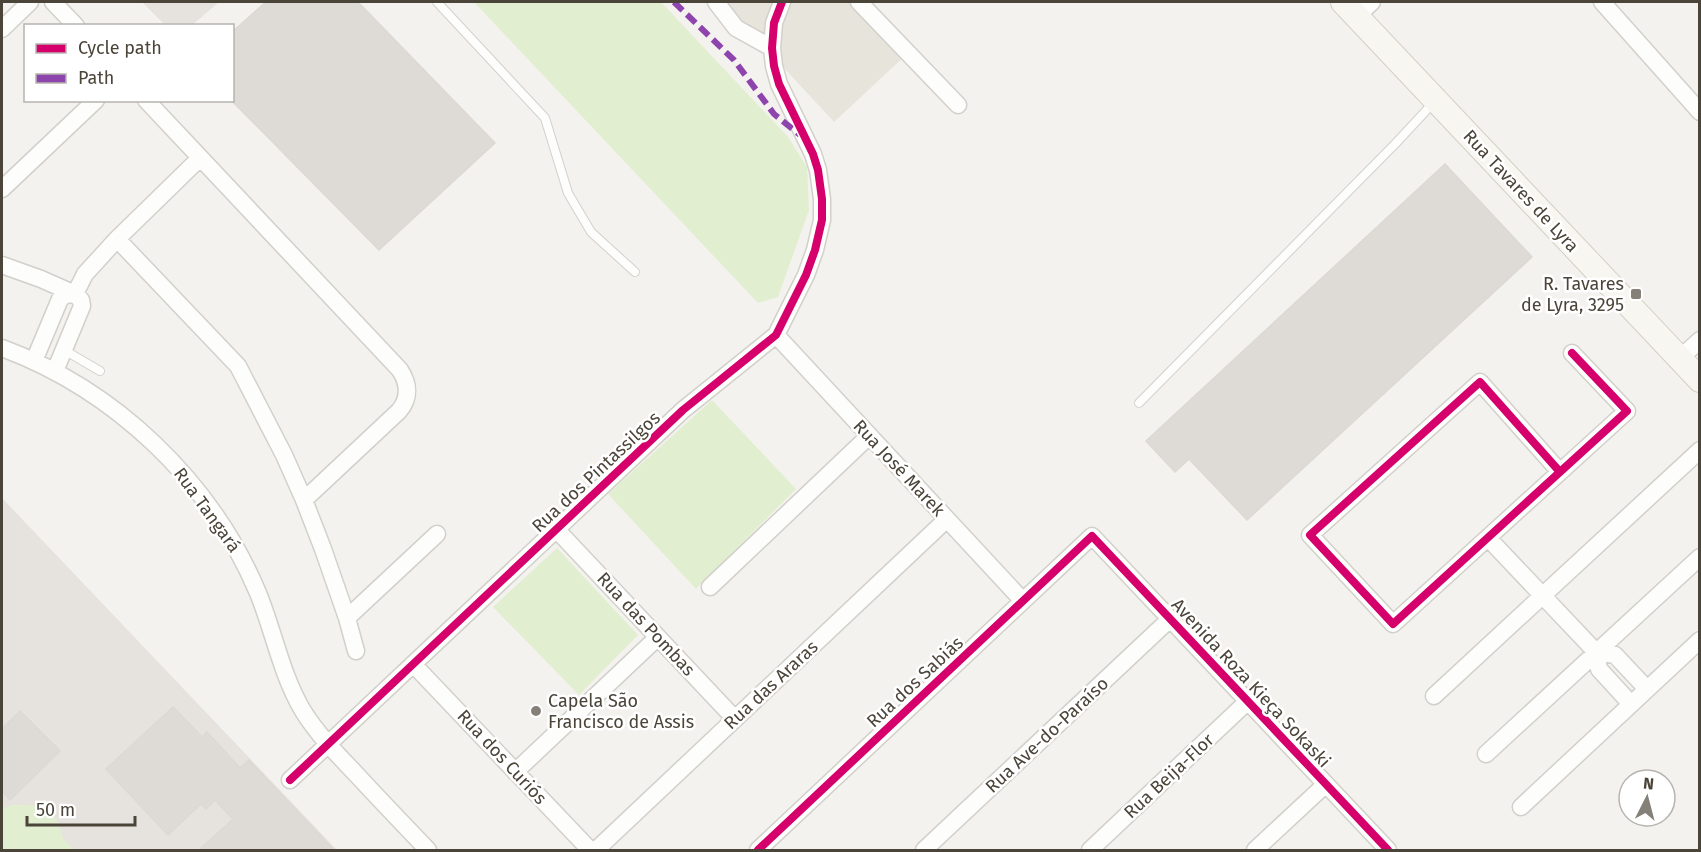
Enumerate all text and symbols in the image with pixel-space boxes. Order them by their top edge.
legend [24,24,234,102]
text: Cycle path [78,37,162,59]
text: Path [78,67,114,89]
street label: Rua Tavares de Lyra [1459,125,1583,257]
place label: R. Tavares de Lyra, 3295 [1521,273,1624,316]
marker: R. Tavares de Lyra, 3295 [1629,287,1643,301]
street label: Rua dos Pintassilgos [527,407,665,537]
street label: Rua José Marek [849,415,950,521]
street label: Rua Tangará [169,463,245,557]
street label: Rua das Pombas [592,568,700,680]
street label: Avenida Roza Kieça Sokaski [1167,594,1335,772]
street label: Rua dos Sabiás [862,632,968,732]
street label: Rua das Araras [720,636,822,734]
street label: Rua Ave-do-Paraíso [981,672,1113,798]
place label: Capela São Francisco de Assis [548,690,694,733]
marker: Capela São Francisco de Assis [529,704,543,718]
street label: Rua dos Curiós [452,705,552,809]
street label: Rua Beija-Flor [1119,729,1219,823]
north arrow [1617,768,1677,828]
text: N [1642,774,1655,794]
scale bar [27,789,135,827]
text: 50 m [36,799,75,821]

